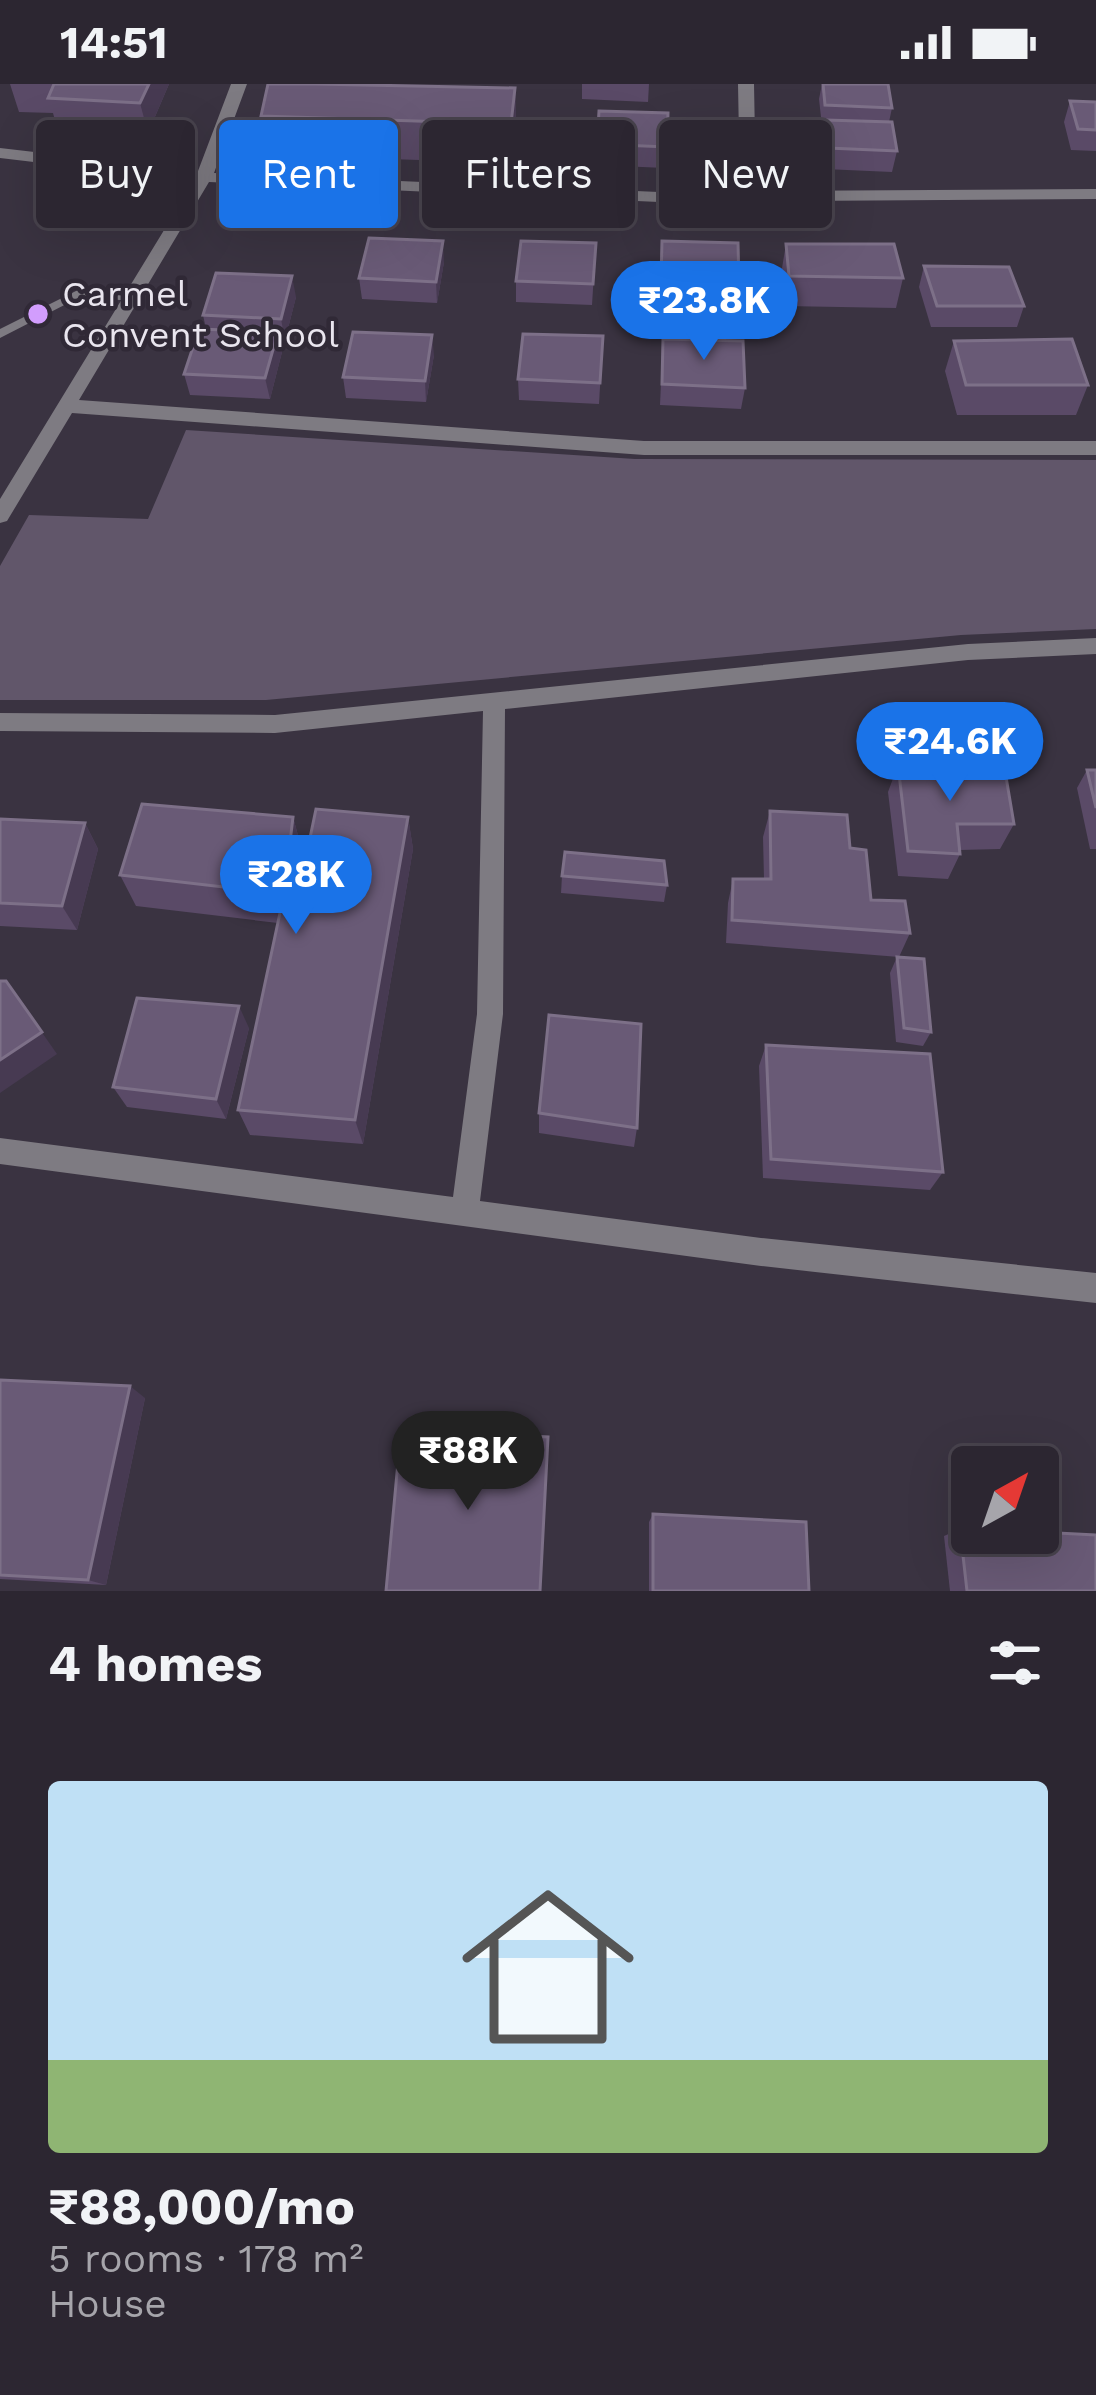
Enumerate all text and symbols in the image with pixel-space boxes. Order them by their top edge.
text: 14:51 [60,16,168,69]
chip: Buy [36,120,195,228]
chip: Rent [219,120,398,228]
chip: Filters [422,120,635,228]
chip: New [659,120,832,228]
pin: ₹23.8K [606,261,802,363]
place label: Carmel Convent School [62,273,339,356]
text: ₹23.8K [638,277,770,322]
marker: Carmel Convent School [25,301,51,327]
pin: ₹24.6K [852,702,1048,804]
text: ₹24.6K [883,718,1017,763]
pin: ₹28K [225,835,367,937]
text: ₹28K [247,851,345,896]
pin: ₹88K [397,1411,539,1513]
text: ₹88K [418,1427,518,1472]
north arrow [951,1446,1059,1554]
map controls [951,1446,1059,1554]
icon: filters [982,1630,1048,1696]
text: 4 homes [48,1634,262,1693]
icon: home [440,1859,656,2075]
text: ₹88,000/mo [48,2177,355,2236]
text: 5 rooms · 178 m² [48,2236,363,2281]
text: House [48,2281,167,2326]

